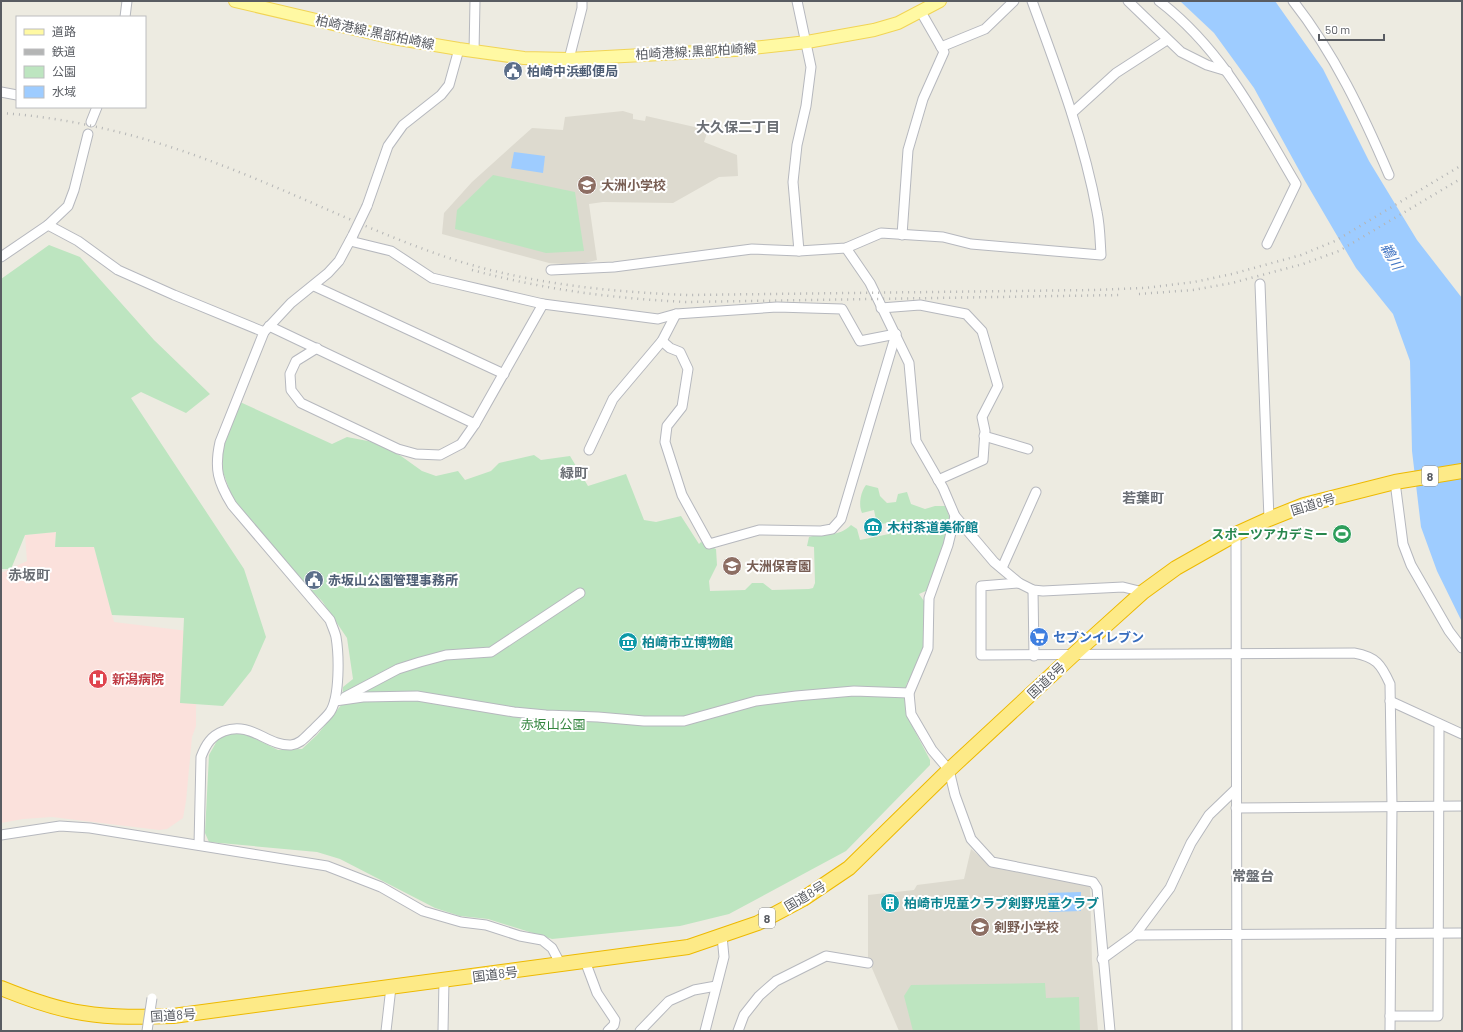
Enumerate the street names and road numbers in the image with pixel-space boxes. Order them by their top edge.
street label: 柏崎港線;黒部柏崎線 [314,12,436,52]
street label: 柏崎港線;黒部柏崎線 [635,40,757,62]
road number: 8 [1422,466,1438,486]
street label: 国道8号 [1289,490,1337,518]
street label: 国道8号 [1024,659,1068,701]
street label: 国道8号 [781,877,829,915]
road number: 8 [759,908,775,928]
street label: 国道8号 [471,963,519,985]
street label: 国道8号 [150,1005,196,1025]

